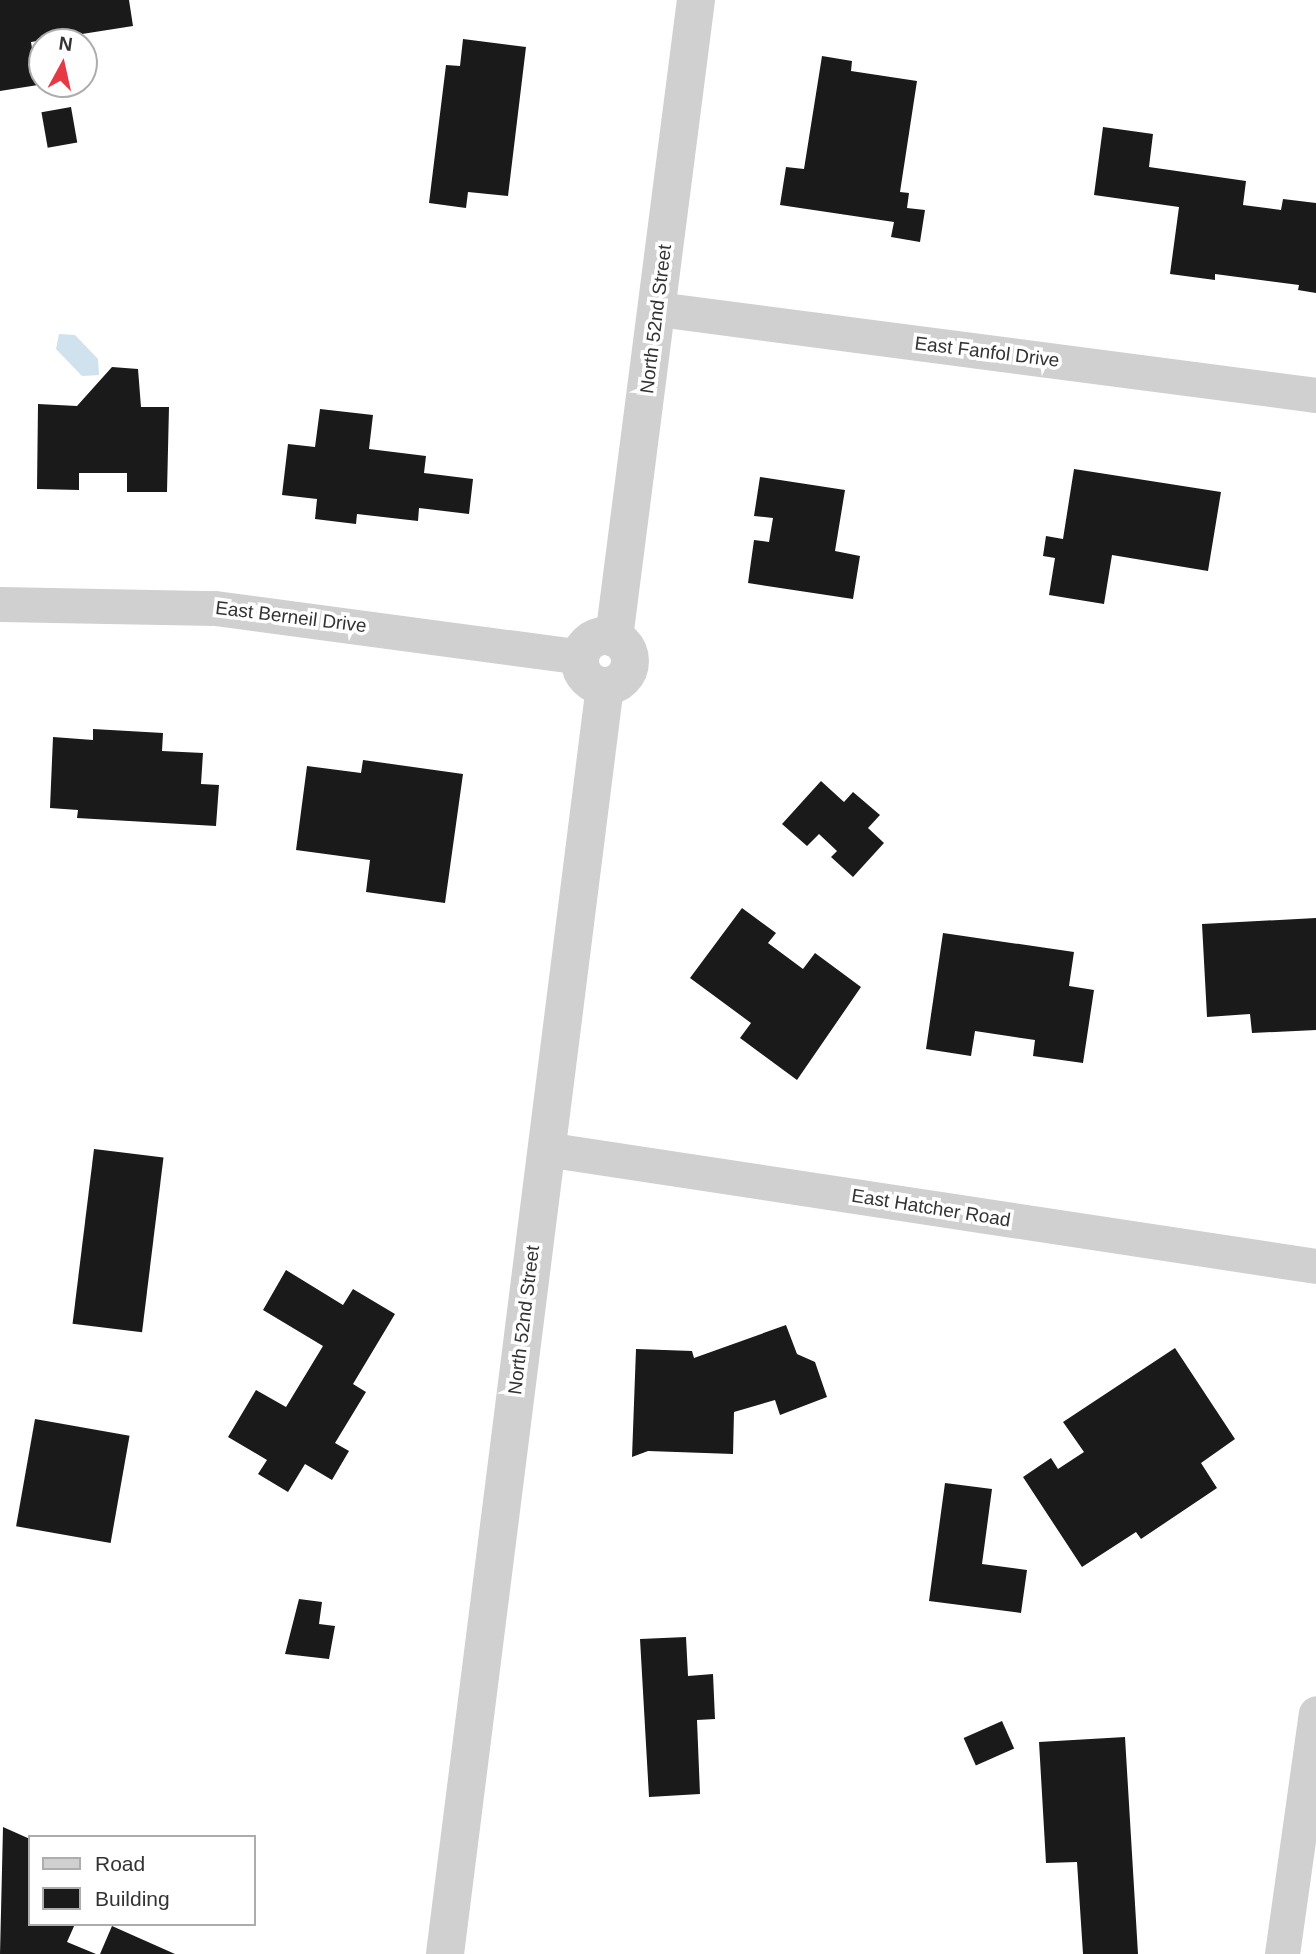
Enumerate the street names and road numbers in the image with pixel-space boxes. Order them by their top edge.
street label: North 52nd Street [636,243,676,395]
street label: East Fanfol Drive [913,332,1061,372]
street label: East Berneil Drive [214,596,368,638]
street label: East Hatcher Road [850,1184,1012,1232]
street label: North 52nd Street [504,1244,544,1396]

